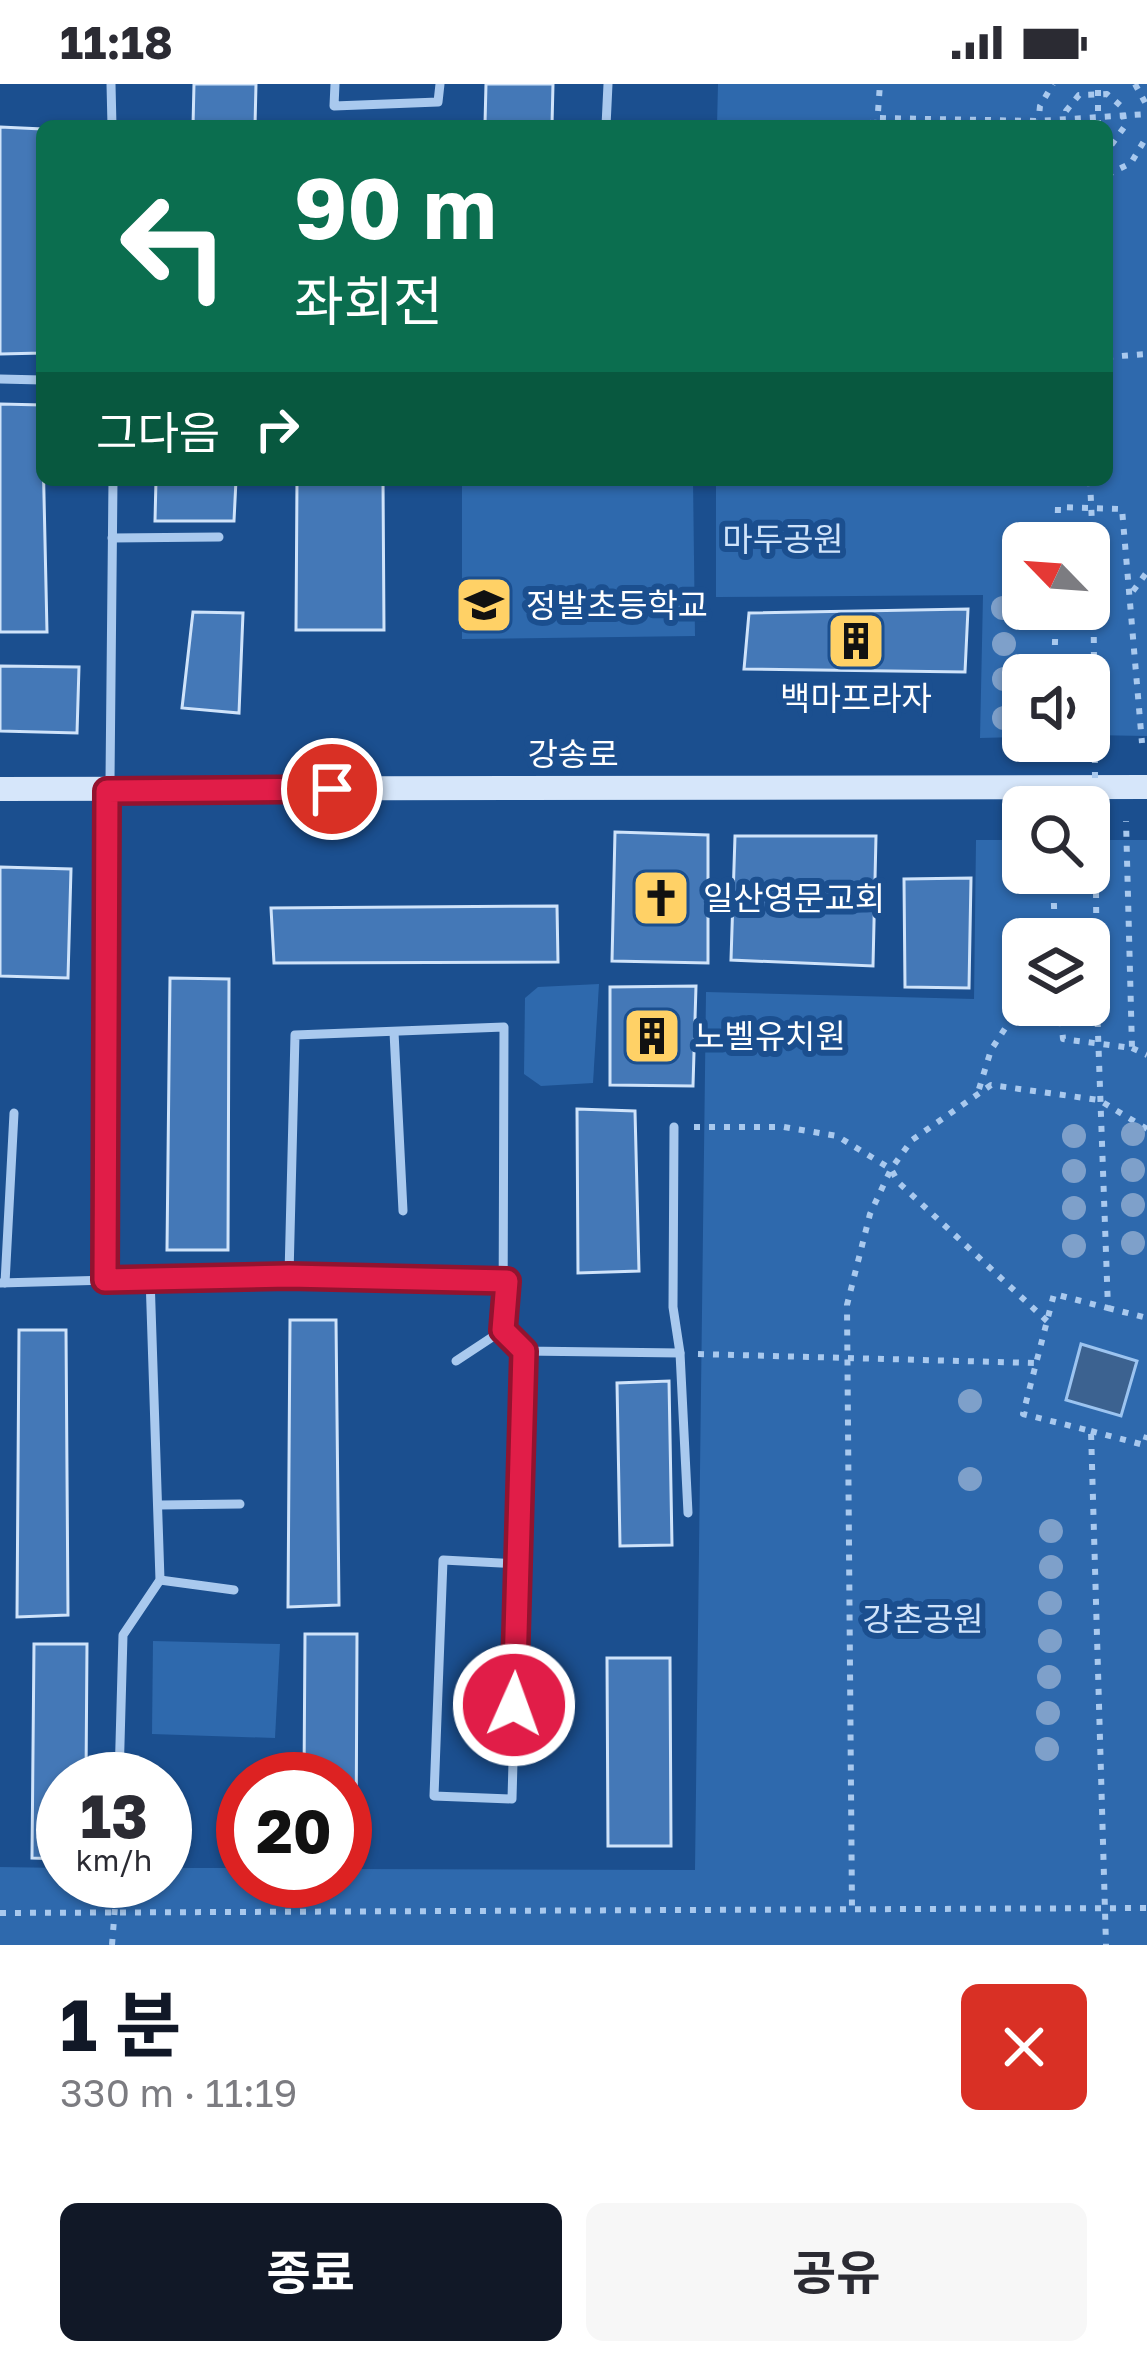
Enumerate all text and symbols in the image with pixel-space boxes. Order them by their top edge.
text: 11:18 [60,15,173,69]
text: 90 m [294,157,496,257]
icon: left [96,168,252,324]
text: 좌회전 [294,268,443,333]
icon: right [244,396,310,462]
text: 그다음 [96,405,220,459]
park label: 마두공원 [722,519,844,558]
north arrow [1002,522,1110,630]
map controls [1002,522,1110,1026]
school or university icon: 정발초등학교 [453,574,515,636]
place label: 정발초등학교 [526,585,708,624]
building icon: 백마프라자 [825,610,887,672]
button: sound [1002,654,1110,762]
place label: 백마프라자 [780,678,932,717]
street label: 강송로 [527,734,619,773]
pin [281,738,383,840]
icon: arrive [299,756,365,822]
button: search [1002,786,1110,894]
church icon: 일산영문교회 [630,867,692,929]
place label: 일산영문교회 [703,878,885,917]
button: layers [1002,918,1110,1026]
building icon: 노벨유치원 [621,1005,683,1067]
place label: 노벨유치원 [694,1016,846,1055]
park label: 강촌공원 [862,1599,984,1638]
position arrow [451,1642,577,1768]
speed limit sign: 20 [216,1752,372,1908]
text: 13 [80,1779,148,1851]
text: km/h [76,1842,152,1878]
text: 1 분 [60,1980,181,2067]
button: close [961,1984,1087,2110]
text: 330 m · 11:19 [60,2069,297,2116]
button: 종료 [60,2203,562,2341]
button: 공유 [586,2203,1087,2341]

